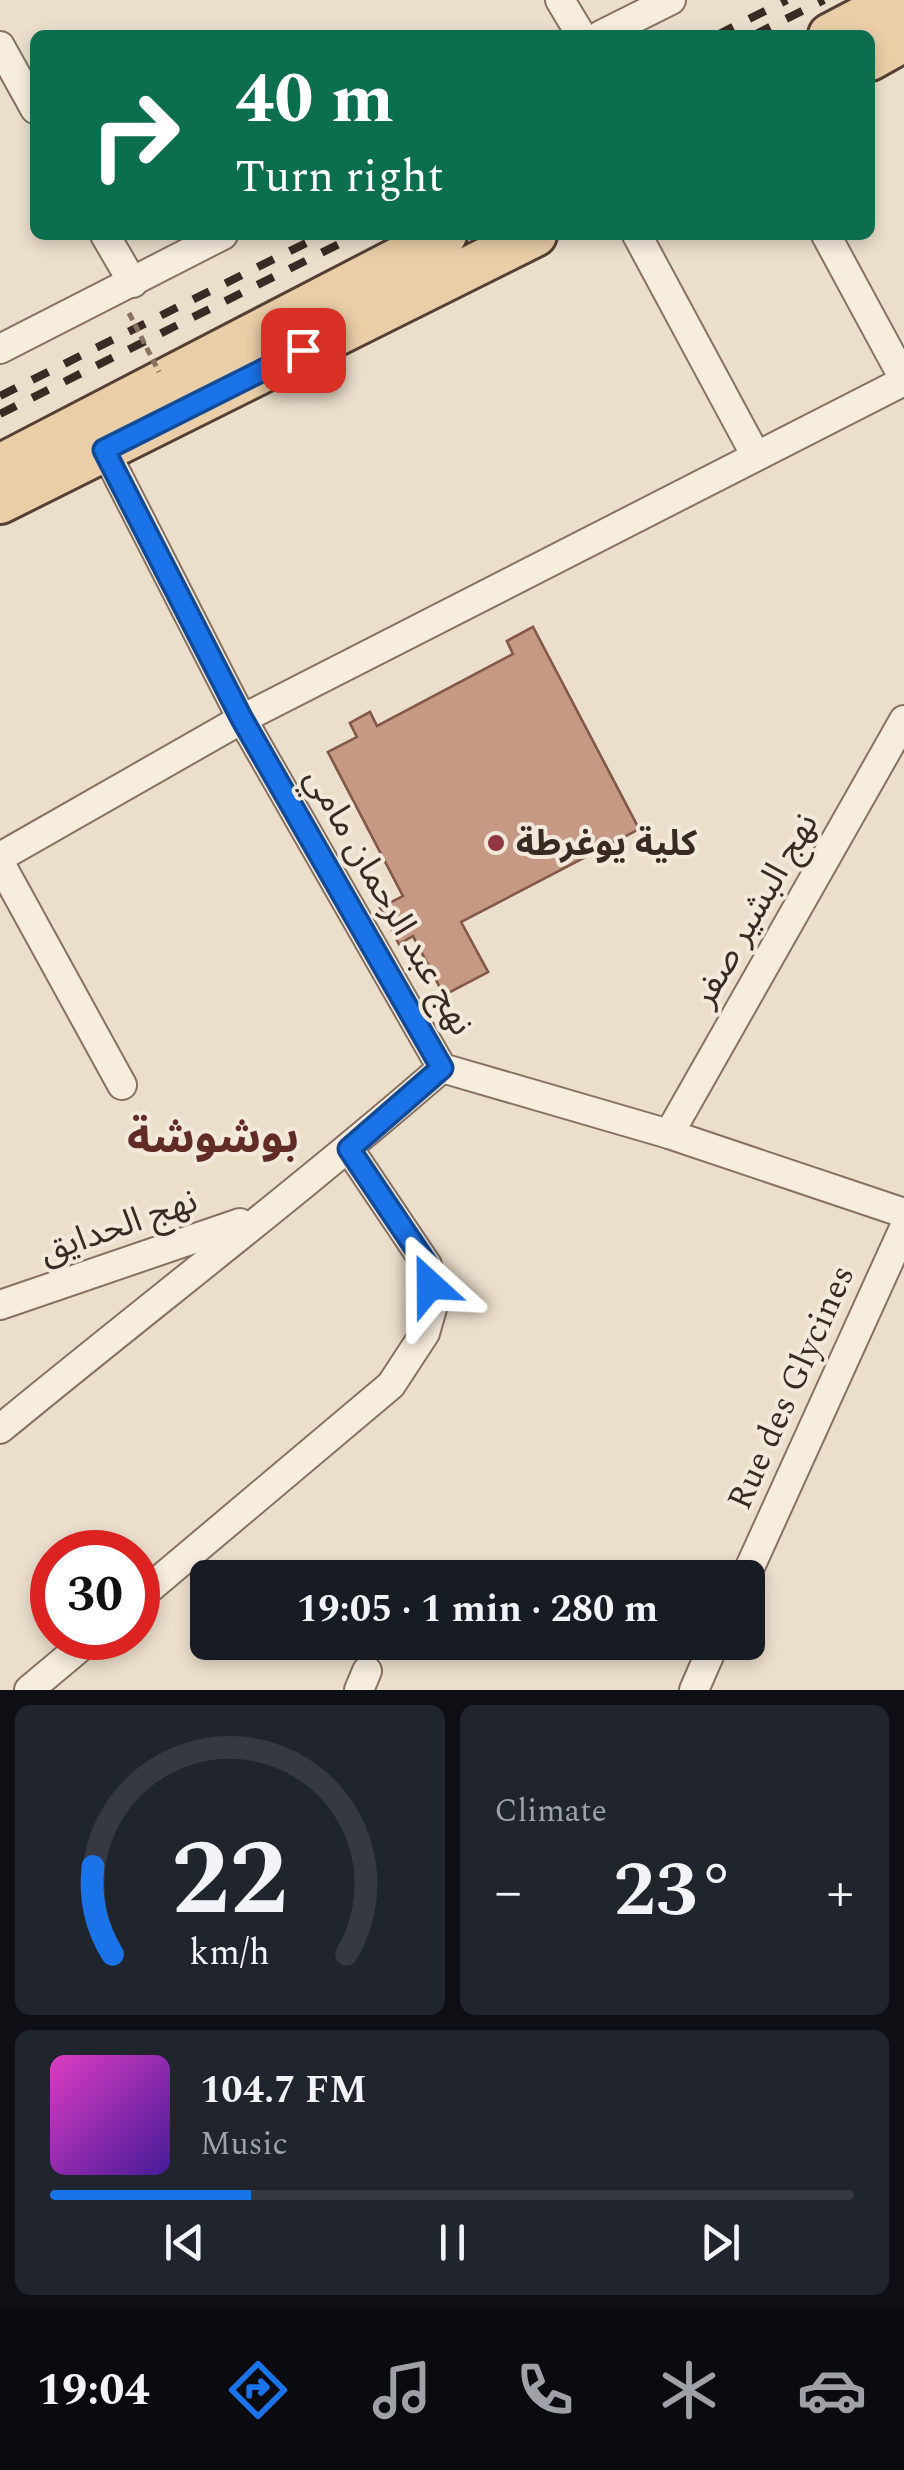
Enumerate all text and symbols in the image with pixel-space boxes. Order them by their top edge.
text: 40 m [235,47,394,153]
icon: right [70,70,200,200]
text: Turn right [235,143,444,212]
pin [261,308,346,393]
icon: arrive [276,323,331,378]
street label: نهج عبد الرحمان مامي [290,758,487,1046]
street label: نهج البشير صفر [678,803,832,1018]
place label: كلية يوغرطة [516,818,698,871]
marker: كلية يوغرطة [485,832,507,854]
district label: بوشوشة [127,1104,299,1173]
street label: نهج الحدايق [32,1175,205,1278]
position arrow [378,1233,482,1337]
street label: Rue des Glycines [714,1257,869,1519]
speed limit sign: 30 [30,1530,160,1660]
text: 19:05 · 1 min · 280 m [297,1581,658,1639]
text: Climate [495,1787,607,1836]
text: 22 [171,1802,288,1960]
text: 23° [613,1835,735,1949]
text: − [495,1851,522,1934]
text: + [826,1851,854,1934]
text: km/h [190,1926,270,1981]
text: 104.7 FM [200,2062,367,2120]
text: Music [200,2120,288,2169]
icon: previous [157,2215,212,2270]
icon: pause [425,2215,480,2270]
icon: next [693,2215,748,2270]
icon: directions [223,2355,293,2425]
icon: music [367,2355,437,2425]
icon: phone [510,2355,580,2425]
icon: climate [654,2355,724,2425]
icon: car [797,2355,867,2425]
text: 19:04 [37,2356,150,2425]

